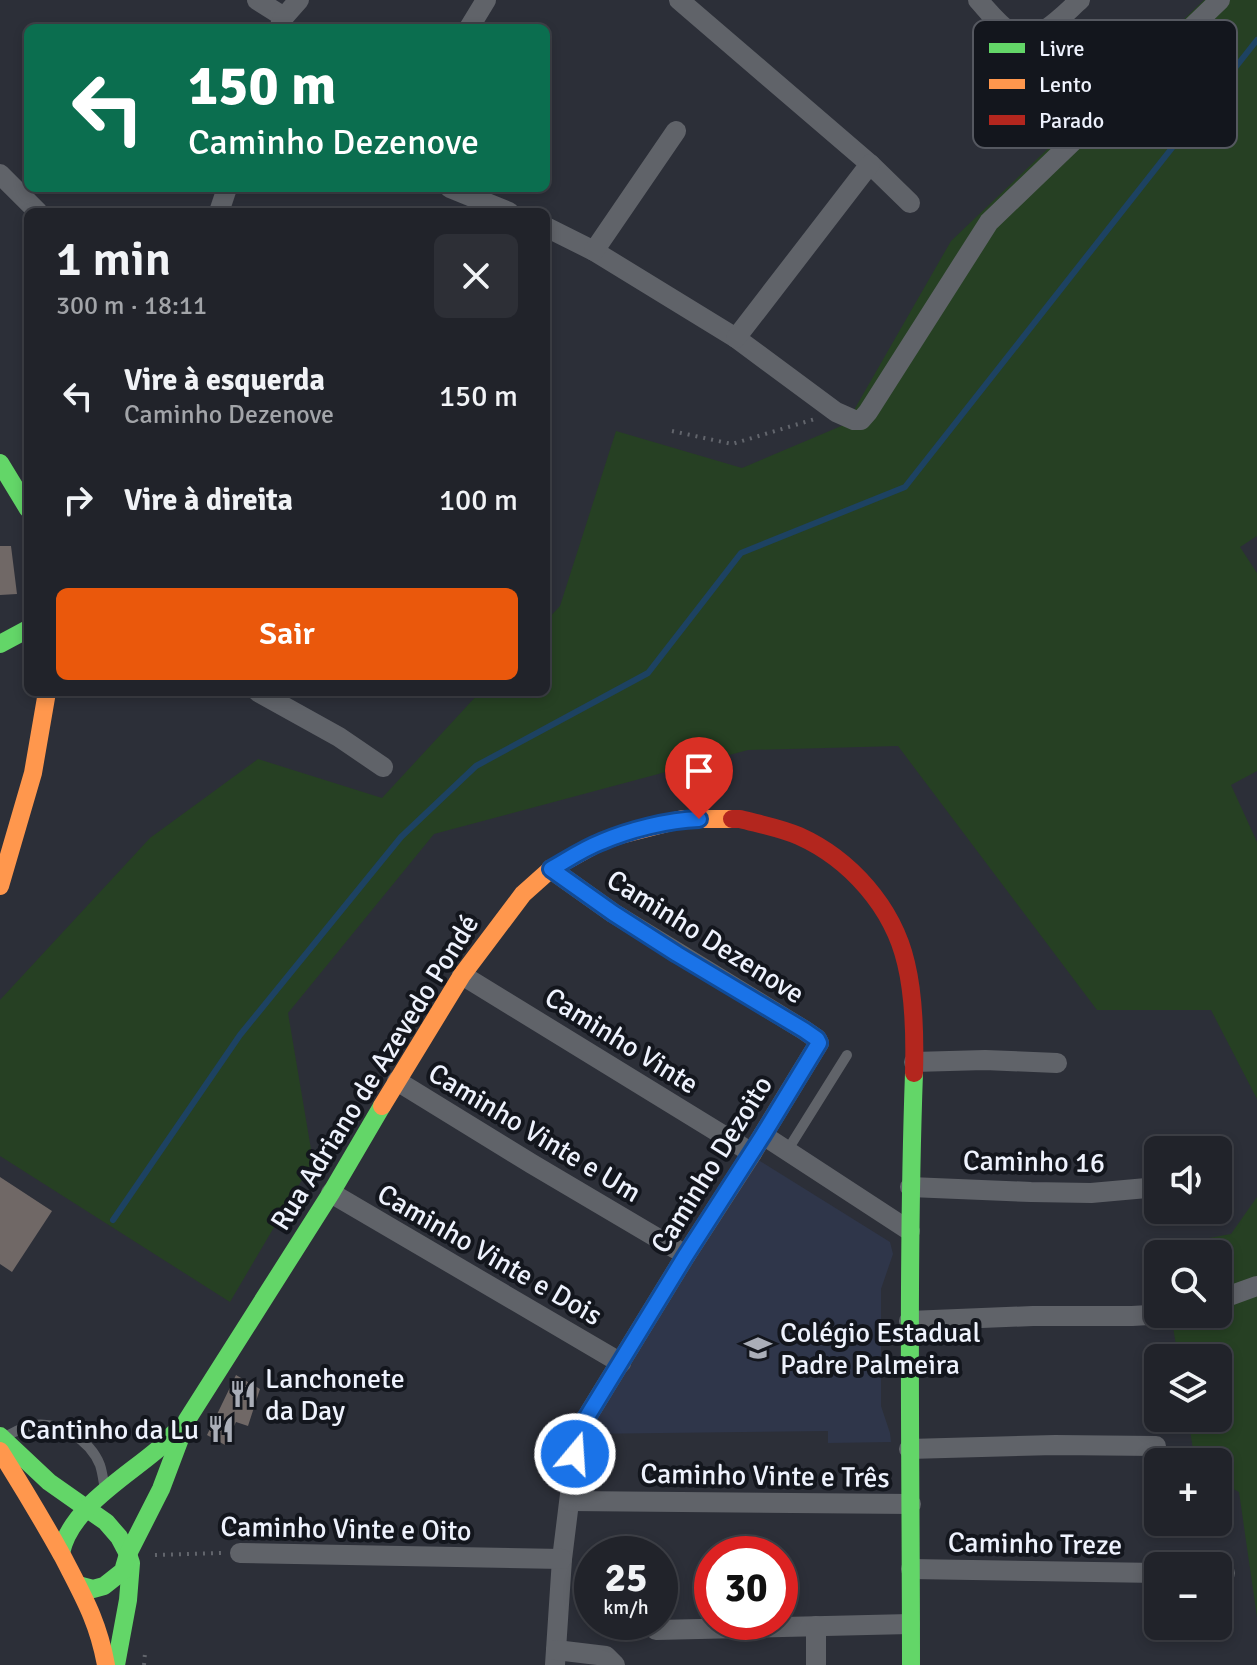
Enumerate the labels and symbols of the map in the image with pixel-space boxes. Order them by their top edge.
legend [973,20,1237,148]
text: Livre [1039,35,1085,62]
text: Lento [1039,71,1092,98]
text: Parado [1039,107,1104,134]
pin [665,737,733,819]
street label: Caminho Dezenove [601,862,810,1011]
street label: Rua Adriano de Azevedo Pondé [263,908,486,1237]
street label: Caminho Vinte [538,980,704,1102]
street label: Caminho Vinte e Um [422,1056,647,1210]
street label: Caminho Dezoito [644,1070,780,1259]
street label: Caminho 16 [963,1144,1105,1180]
street label: Caminho Vinte e Dois [371,1177,608,1333]
place label: Colégio Estadual Padre Palmeira [780,1316,981,1382]
school or university icon: Colégio Estadual Padre Palmeira [743,1333,773,1363]
place label: Lanchonete da Day [265,1362,405,1428]
restaurant icon: Lanchonete da Day [228,1379,258,1409]
position arrow [533,1412,617,1496]
place label: Cantinho da Lu [20,1413,199,1447]
restaurant icon: Cantinho da Lu [206,1414,236,1444]
street label: Caminho Vinte e Três [640,1457,890,1495]
street label: Caminho Vinte e Oito [220,1510,472,1548]
street label: Caminho Treze [948,1525,1122,1563]
speed limit sign: 30 [694,1536,798,1640]

